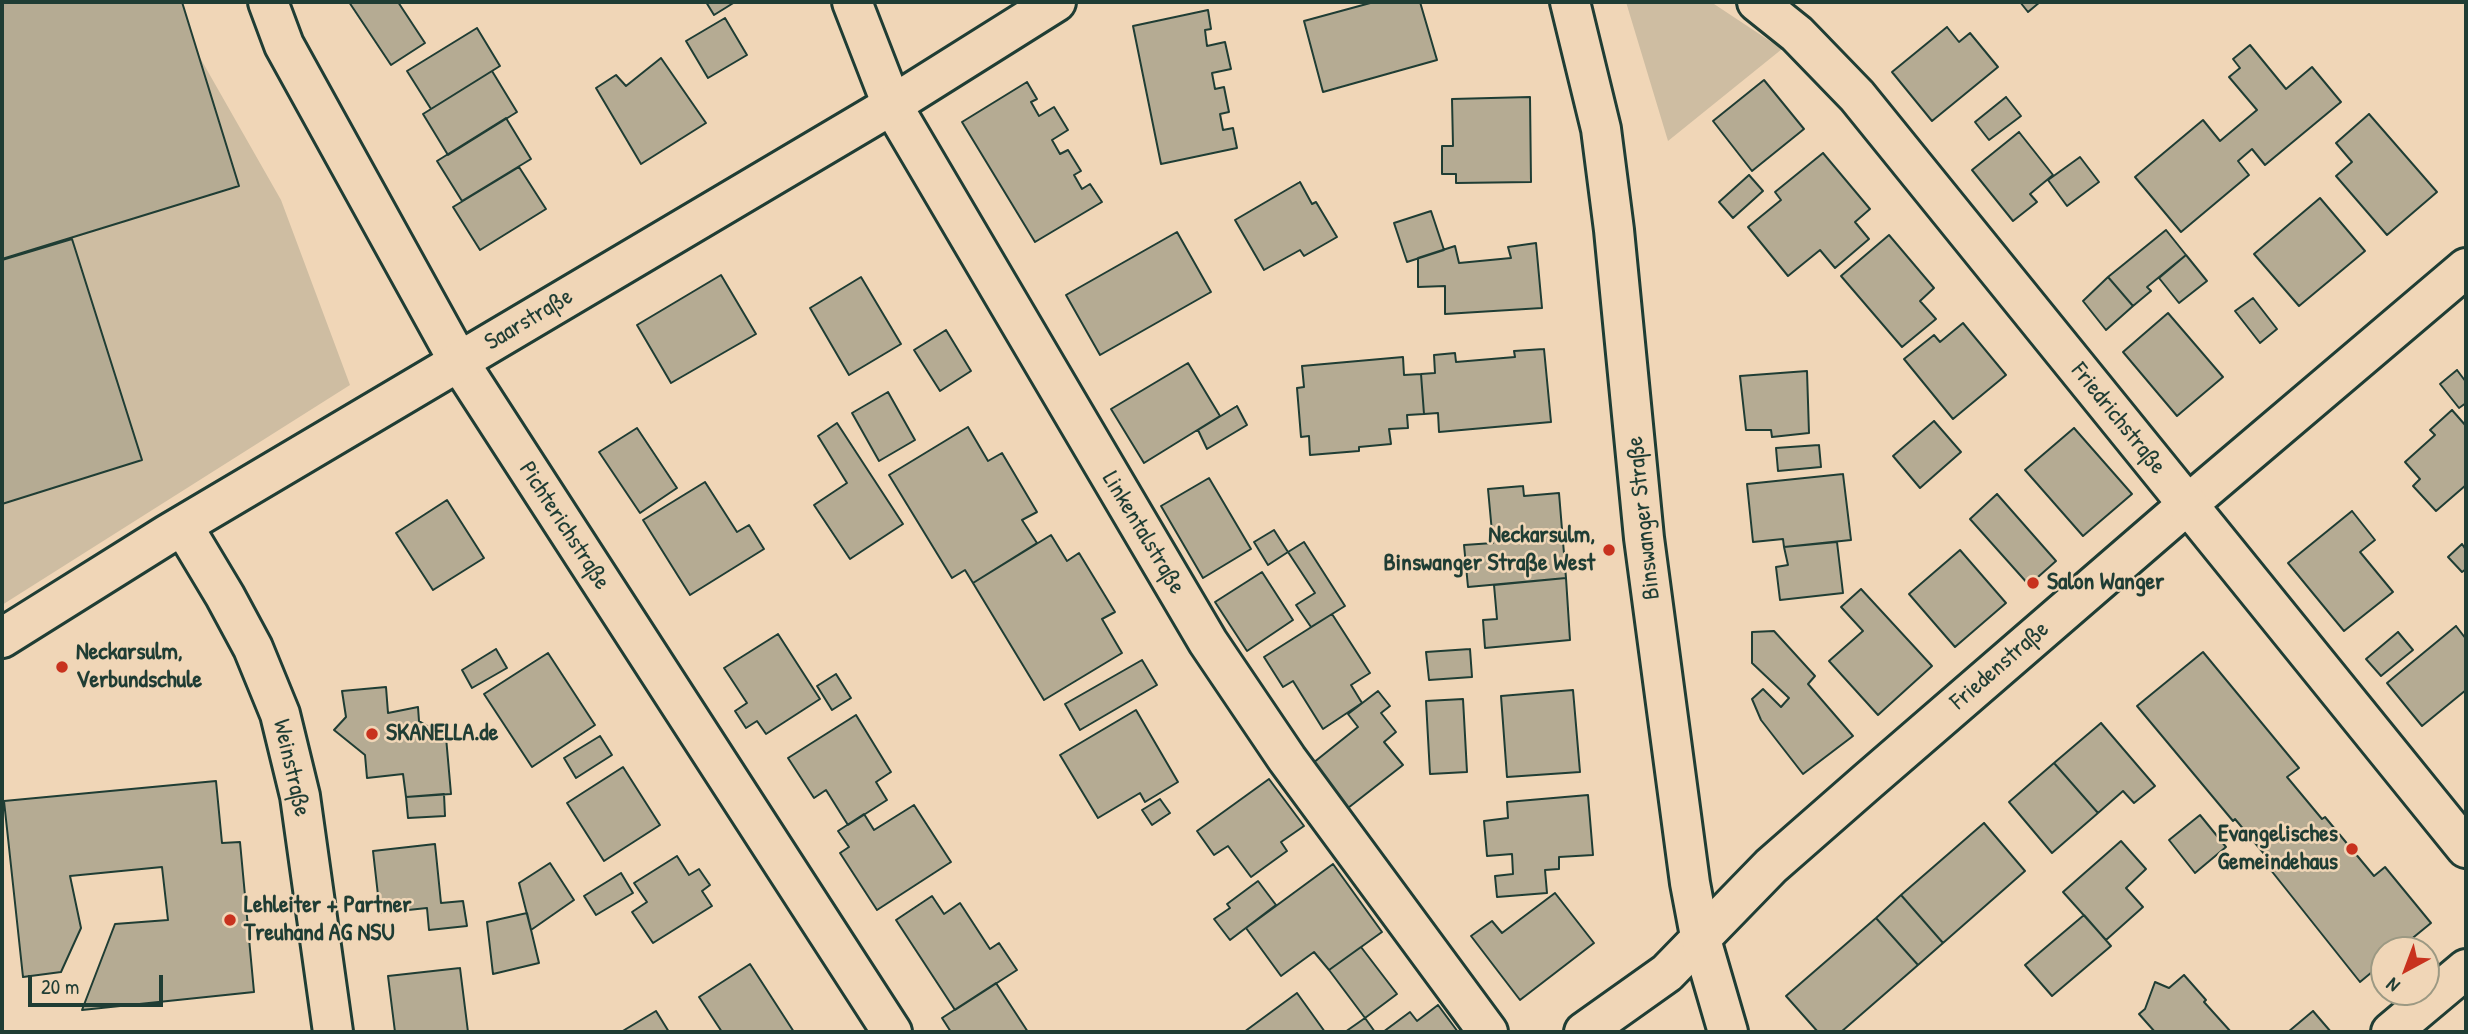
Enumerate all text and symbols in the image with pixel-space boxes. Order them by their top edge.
street label: Saarstraße [480,283,578,357]
street label: Friedrichstraße [2064,358,2172,480]
street label: Binswanger Straße [1621,435,1667,601]
street label: Pichterichstraße [512,457,616,595]
street label: Linkentalstraße [1095,466,1191,600]
place label: Neckarsulm, Binswanger Straße West [1383,522,1595,578]
marker: Neckarsulm, Binswanger Straße West [1601,542,1617,558]
place label: Salon Wanger [2047,569,2164,597]
marker: Salon Wanger [2025,575,2041,591]
street label: Friedenstraße [1945,615,2055,717]
place label: Neckarsulm, Verbundschule [76,639,202,695]
marker: Neckarsulm, Verbundschule [54,659,70,675]
street label: Weinstraße [266,717,316,819]
place label: SKANELLA.de [386,720,498,748]
marker: SKANELLA.de [364,726,380,742]
place label: Evangelisches Gemeindehaus [2218,821,2338,877]
marker: Evangelisches Gemeindehaus [2344,841,2360,857]
place label: Lehleiter + Partner Treuhand AG NSU [244,892,412,948]
marker: Lehleiter + Partner Treuhand AG NSU [222,912,238,928]
north arrow [2370,936,2440,1006]
scale bar [32,960,166,1004]
text: 20 m [41,972,79,1001]
text: N [2380,972,2405,998]

